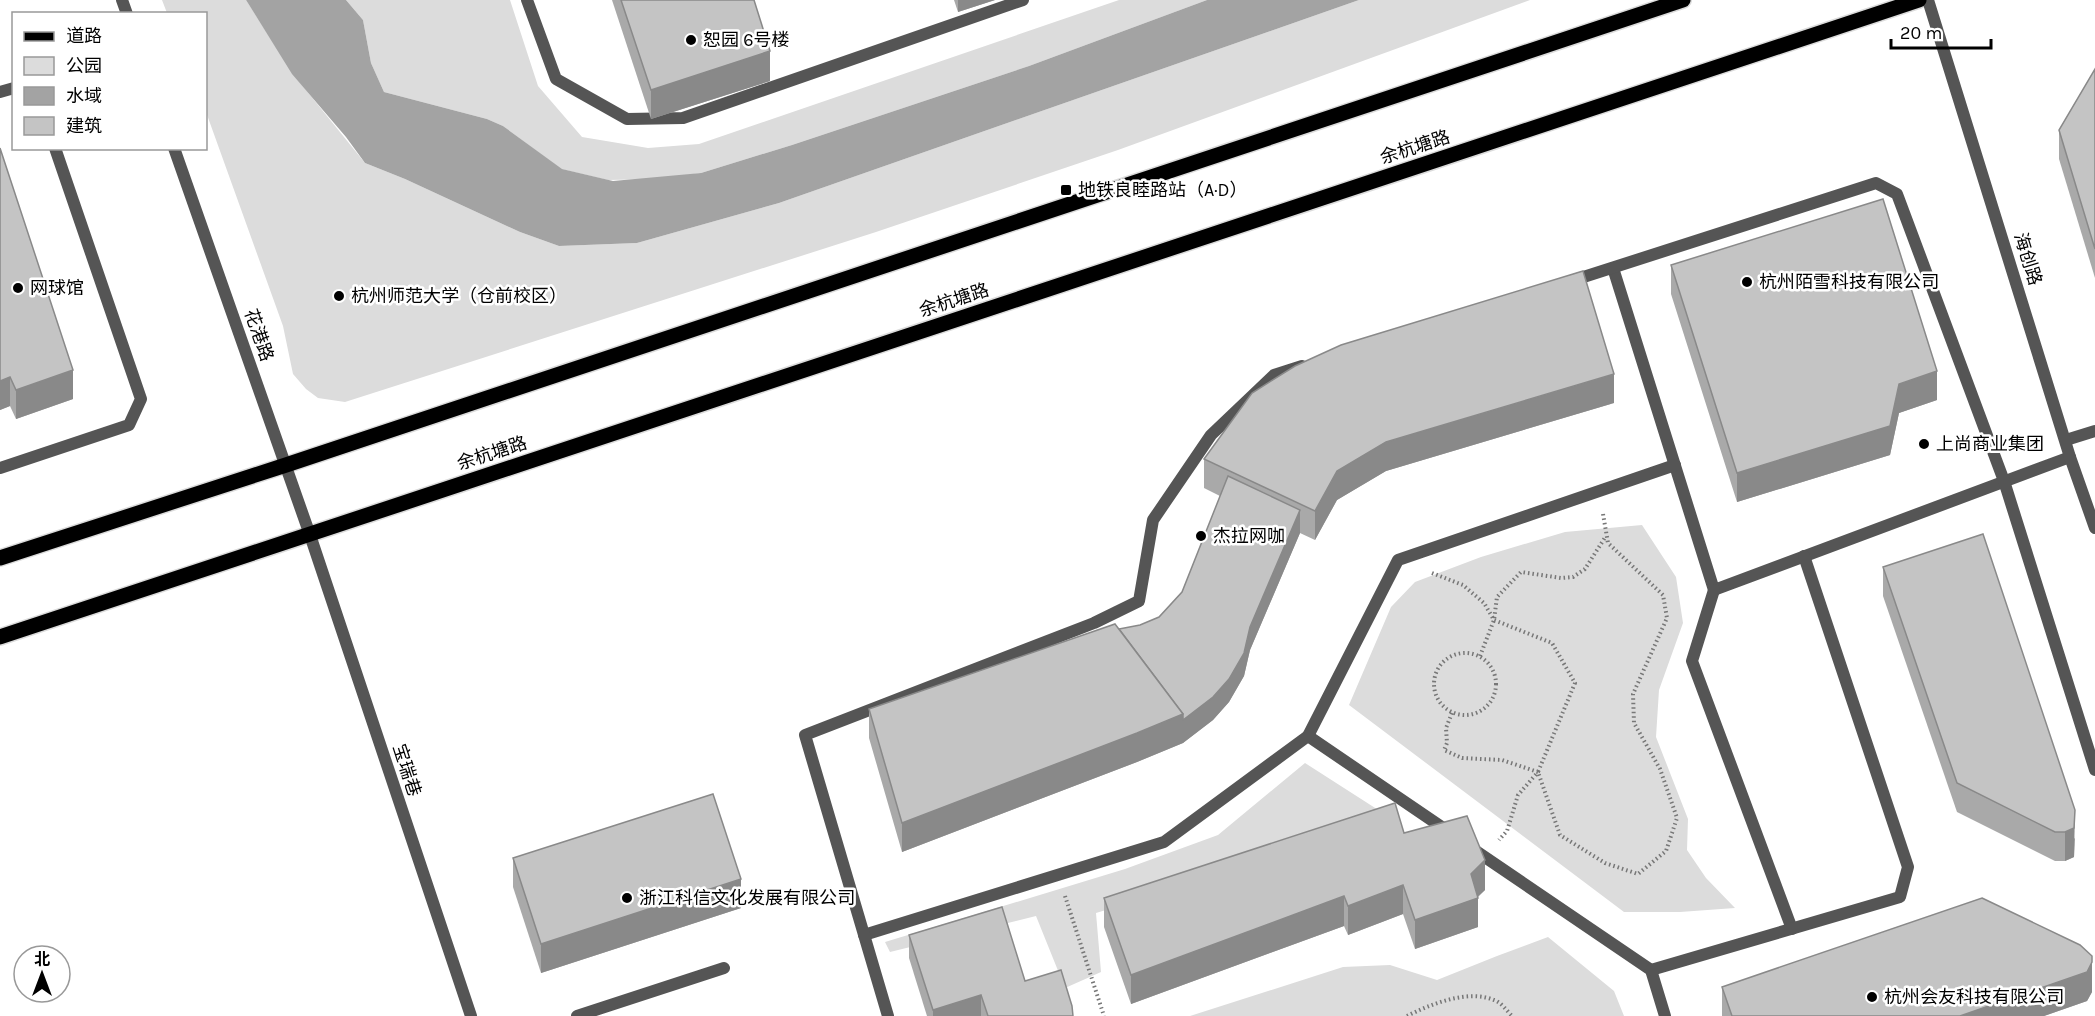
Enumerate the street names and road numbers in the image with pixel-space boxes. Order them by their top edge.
street label: 余杭塘路 [1377,125,1453,169]
street label: 海创路 [2010,230,2046,288]
street label: 余杭塘路 [916,278,992,322]
street label: 花港路 [240,306,278,364]
street label: 余杭塘路 [454,431,530,475]
street label: 宝瑞巷 [388,741,426,799]

